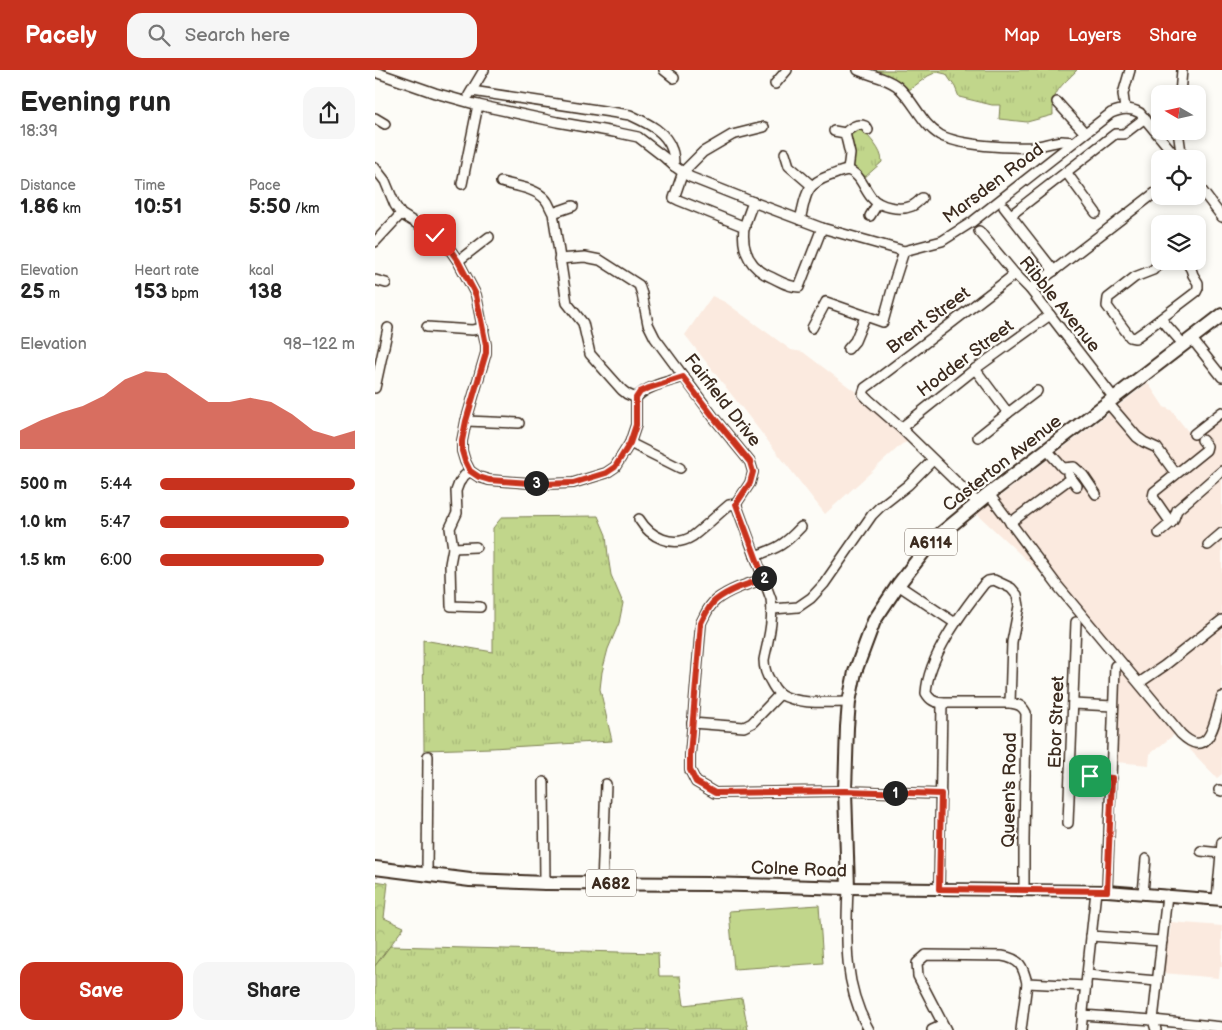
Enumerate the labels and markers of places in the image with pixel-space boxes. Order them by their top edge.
pin [414,214,456,256]
pin: 3 [523,470,549,496]
pin: 2 [751,566,777,590]
pin [1069,755,1111,797]
pin: 1 [883,780,907,806]

